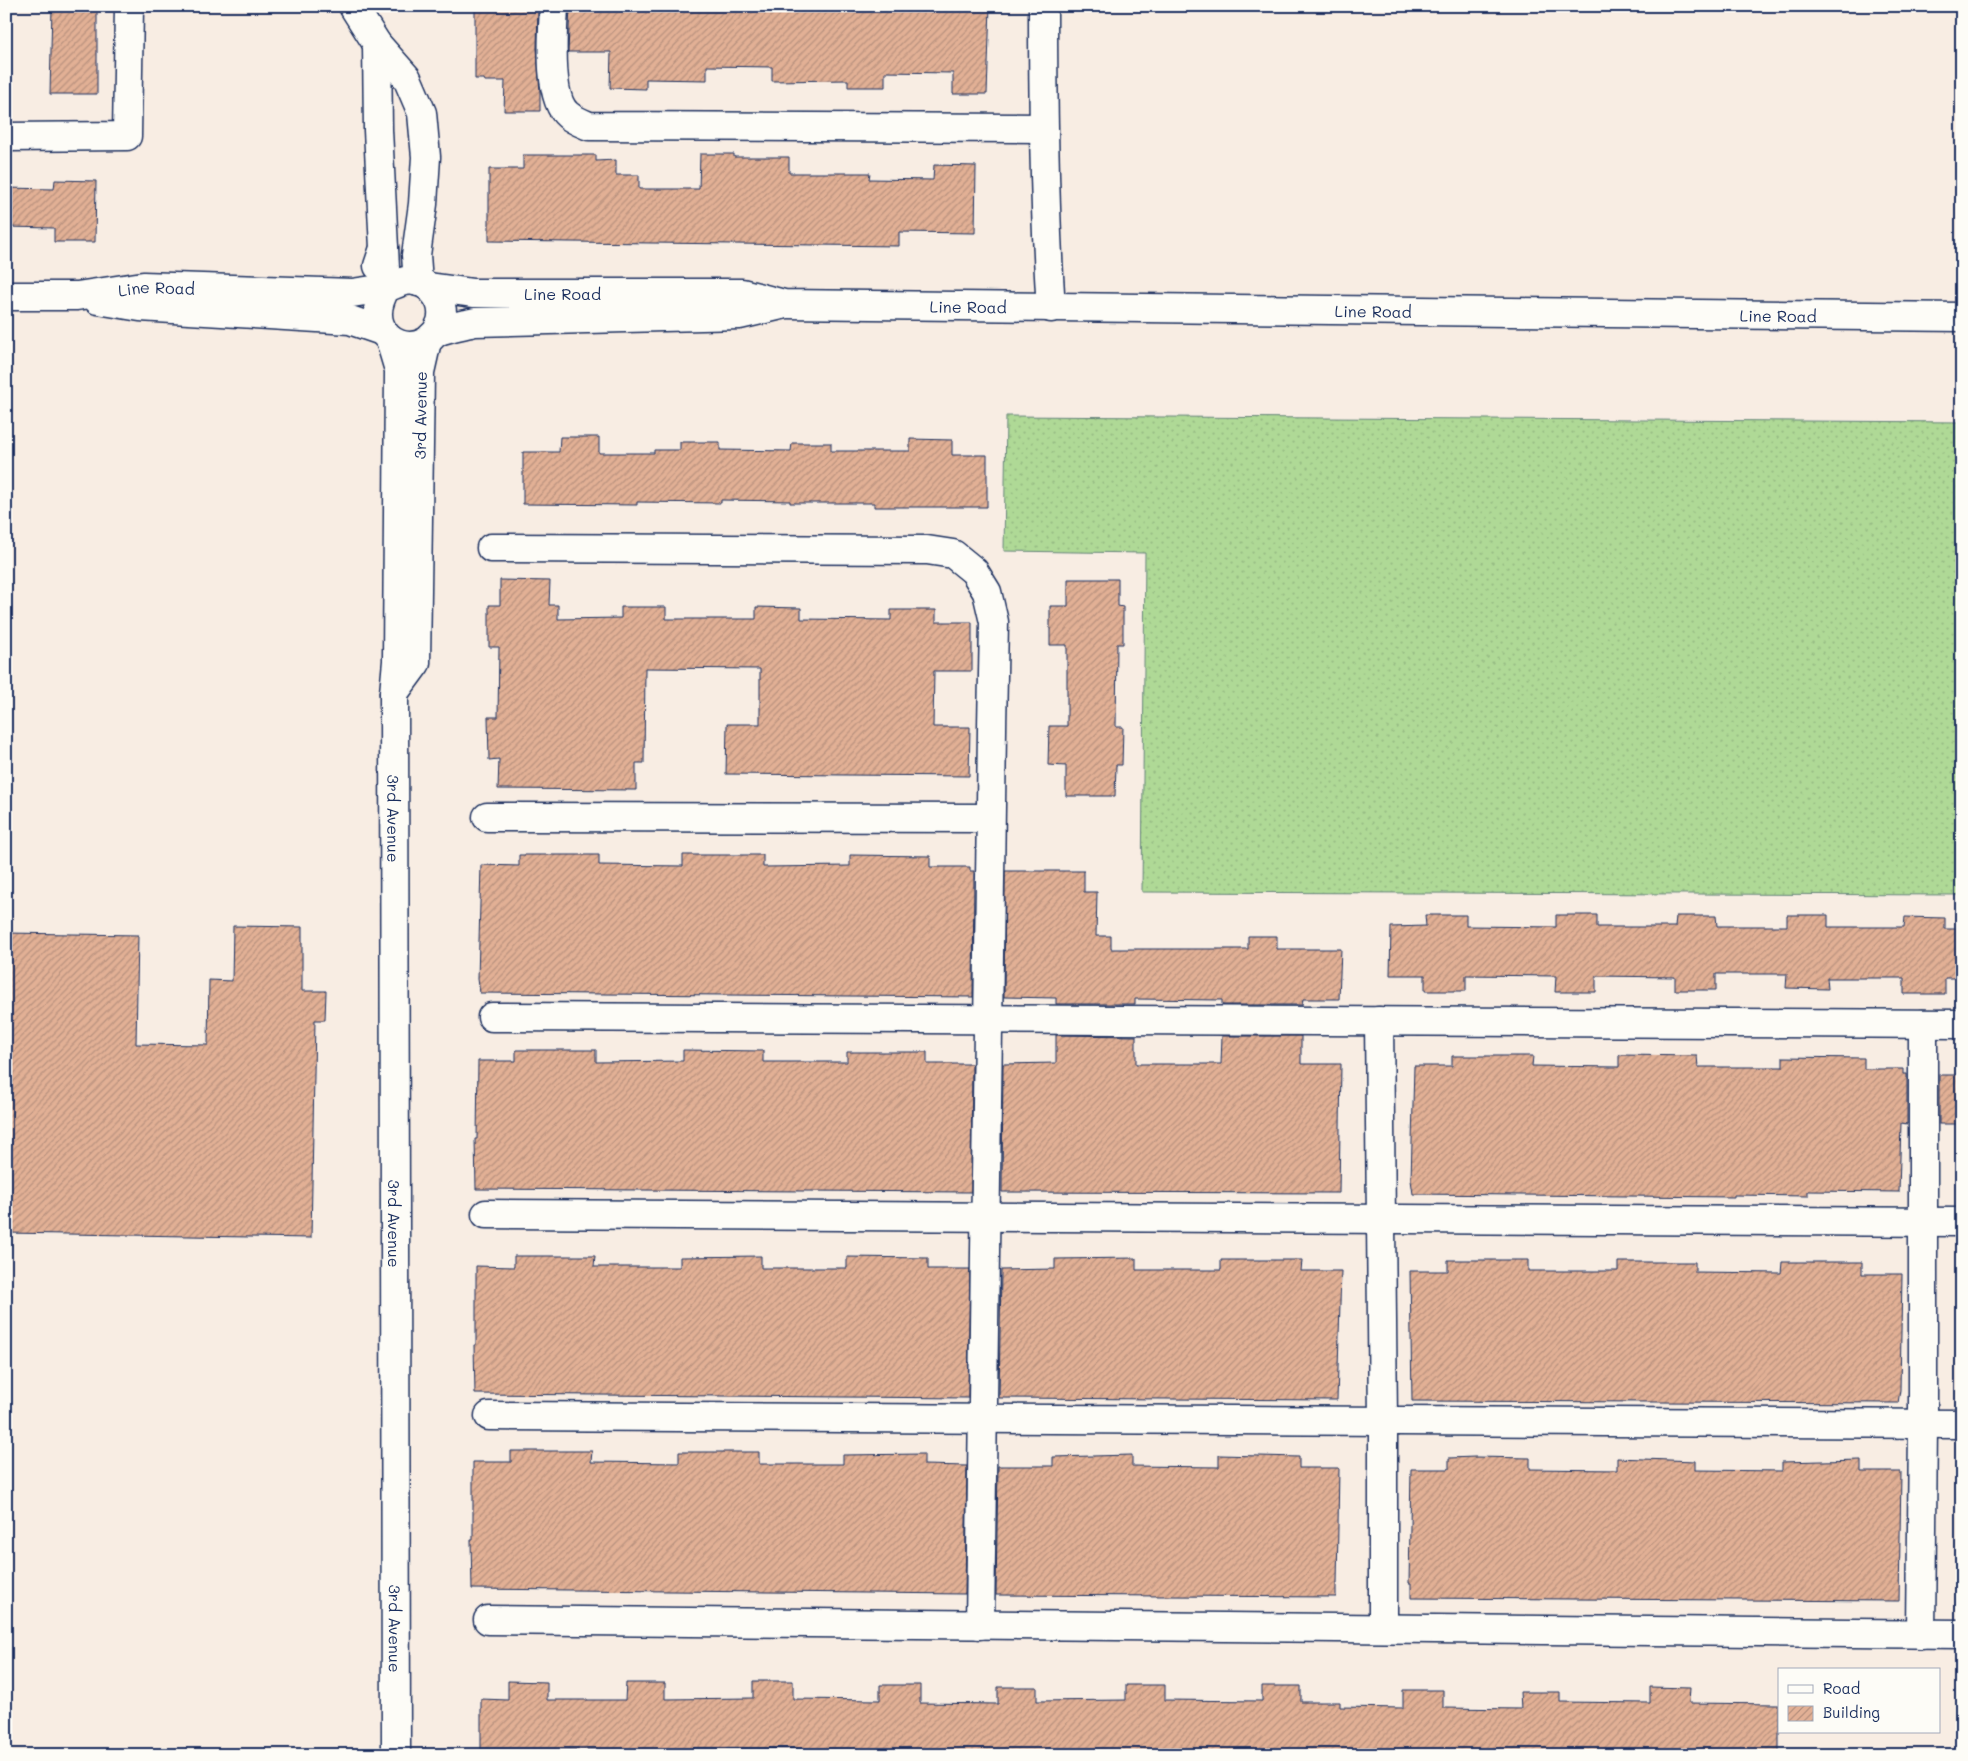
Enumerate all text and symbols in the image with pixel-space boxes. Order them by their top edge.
street label: Line Road [116,275,195,300]
street label: Line Road [524,283,601,304]
street label: Line Road [929,295,1007,317]
street label: Line Road [1334,300,1412,321]
street label: Line Road [1739,304,1817,326]
street label: 3rd Avenue [408,371,431,459]
street label: 3rd Avenue [384,774,405,863]
street label: 3rd Avenue [384,1179,406,1268]
street label: 3rd Avenue [385,1584,406,1673]
legend [1778,1668,1940,1734]
text: Road [1823,1678,1860,1698]
text: Building [1823,1702,1880,1722]

